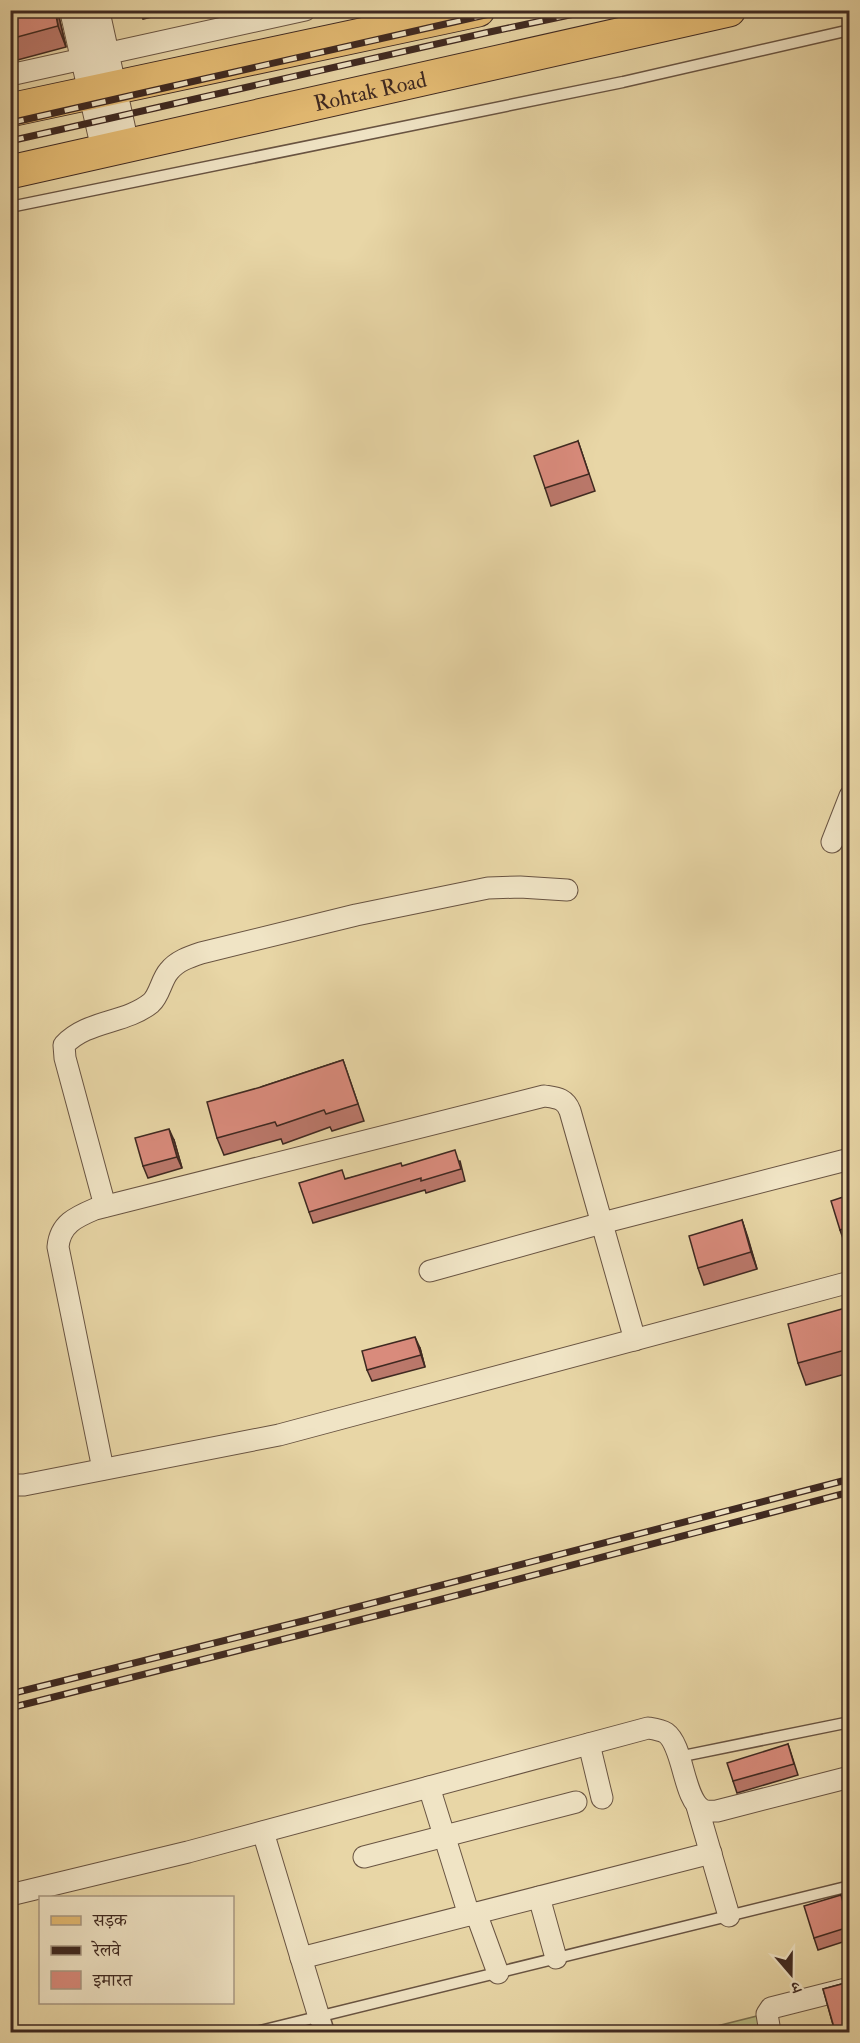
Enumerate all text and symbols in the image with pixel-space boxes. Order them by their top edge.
street label: Rohtak Road [311,66,429,118]
legend [39,1896,234,2004]
text: सड़क [92,1909,128,1932]
text: रेलवे [91,1939,122,1962]
north arrow [761,1944,821,2004]
text: इमारत [92,1969,133,1992]
text: उ [787,1976,804,1999]

